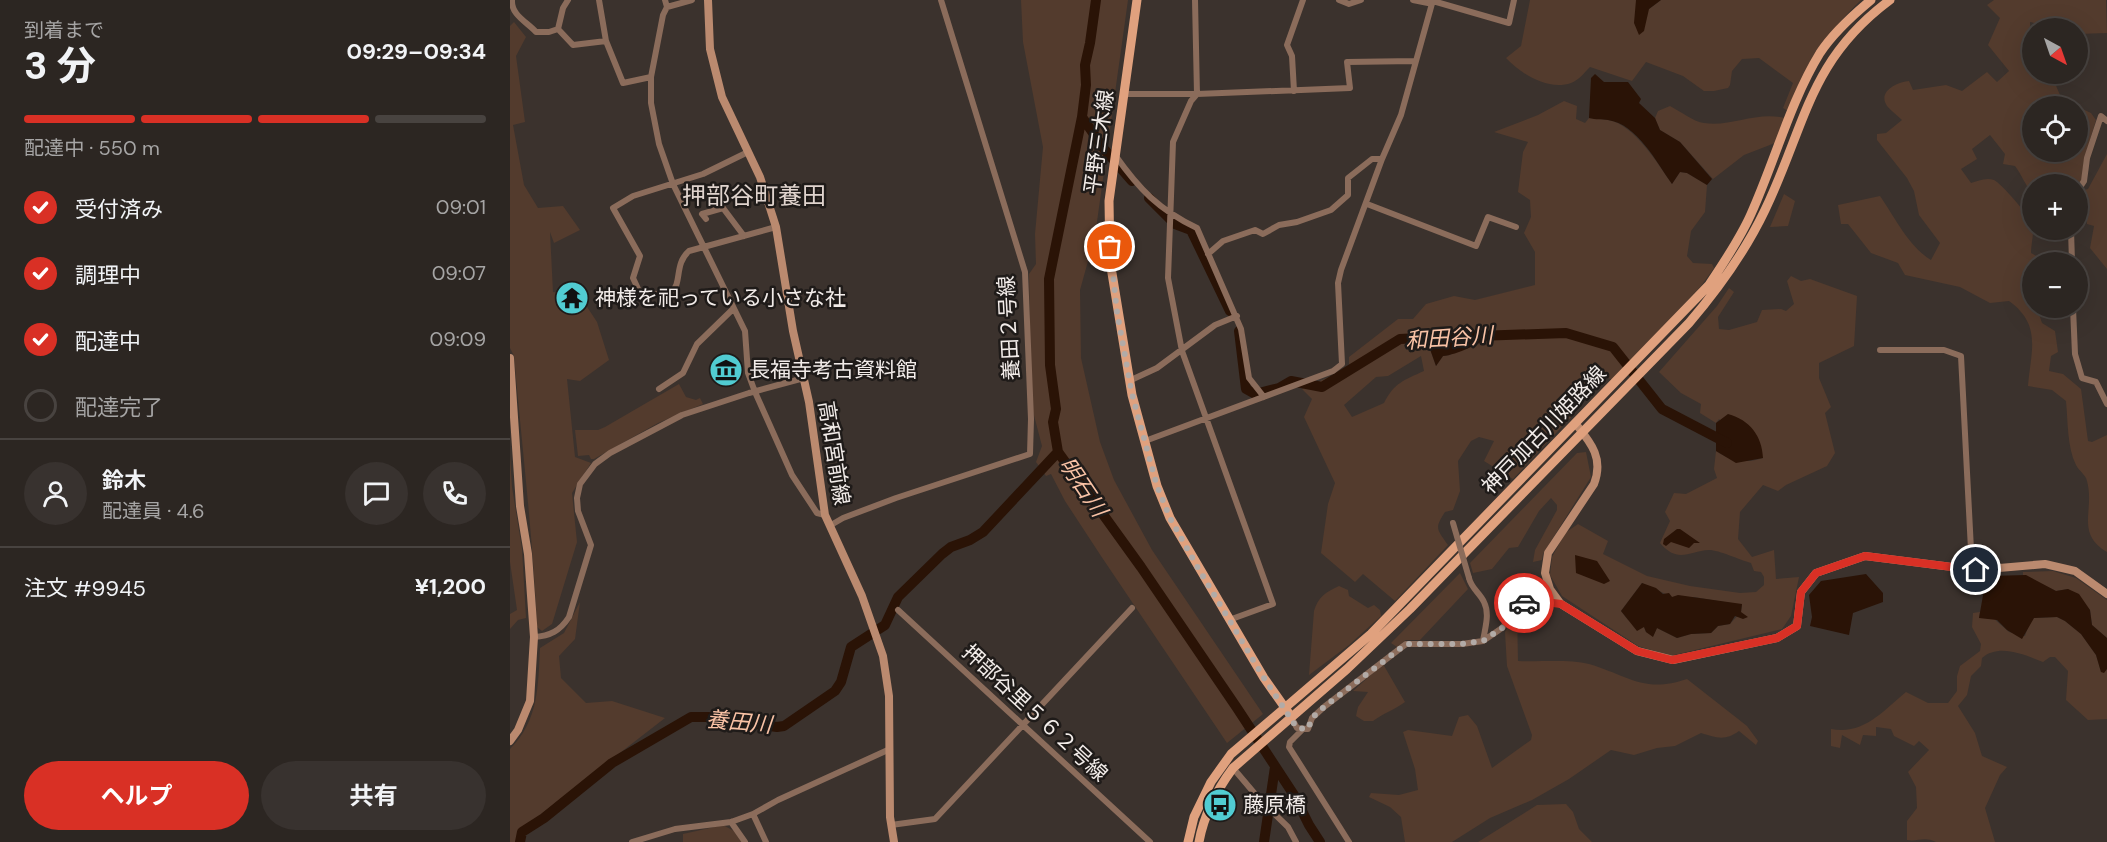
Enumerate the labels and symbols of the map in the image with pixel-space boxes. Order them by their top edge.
north arrow [2022,18,2088,84]
street label: 平野三木線 [1078,88,1120,196]
district label: 押部谷町養田 [682,180,826,211]
pin [1084,221,1135,272]
street label: 養田２号線 [992,275,1026,381]
temple icon: 神様を祀っている小さな社 [554,280,590,316]
place label: 神様を祀っている小さな社 [595,284,846,312]
water label: 和田谷川 [1404,320,1496,356]
museum icon: 長福寺考古資料館 [708,352,744,388]
place label: 長福寺考古資料館 [749,356,917,384]
street label: 神戸加古川姫路線 [1476,360,1612,500]
street label: 高和宮前線 [812,399,856,507]
water label: 明石川 [1053,452,1115,524]
pin [1950,544,2001,595]
courier [1494,573,1554,633]
street label: 押部谷里５６２号線 [956,638,1114,788]
water label: 養田川 [705,705,775,739]
bus stop icon: 藤原橋 [1202,787,1238,823]
place label: 藤原橋 [1243,791,1306,819]

